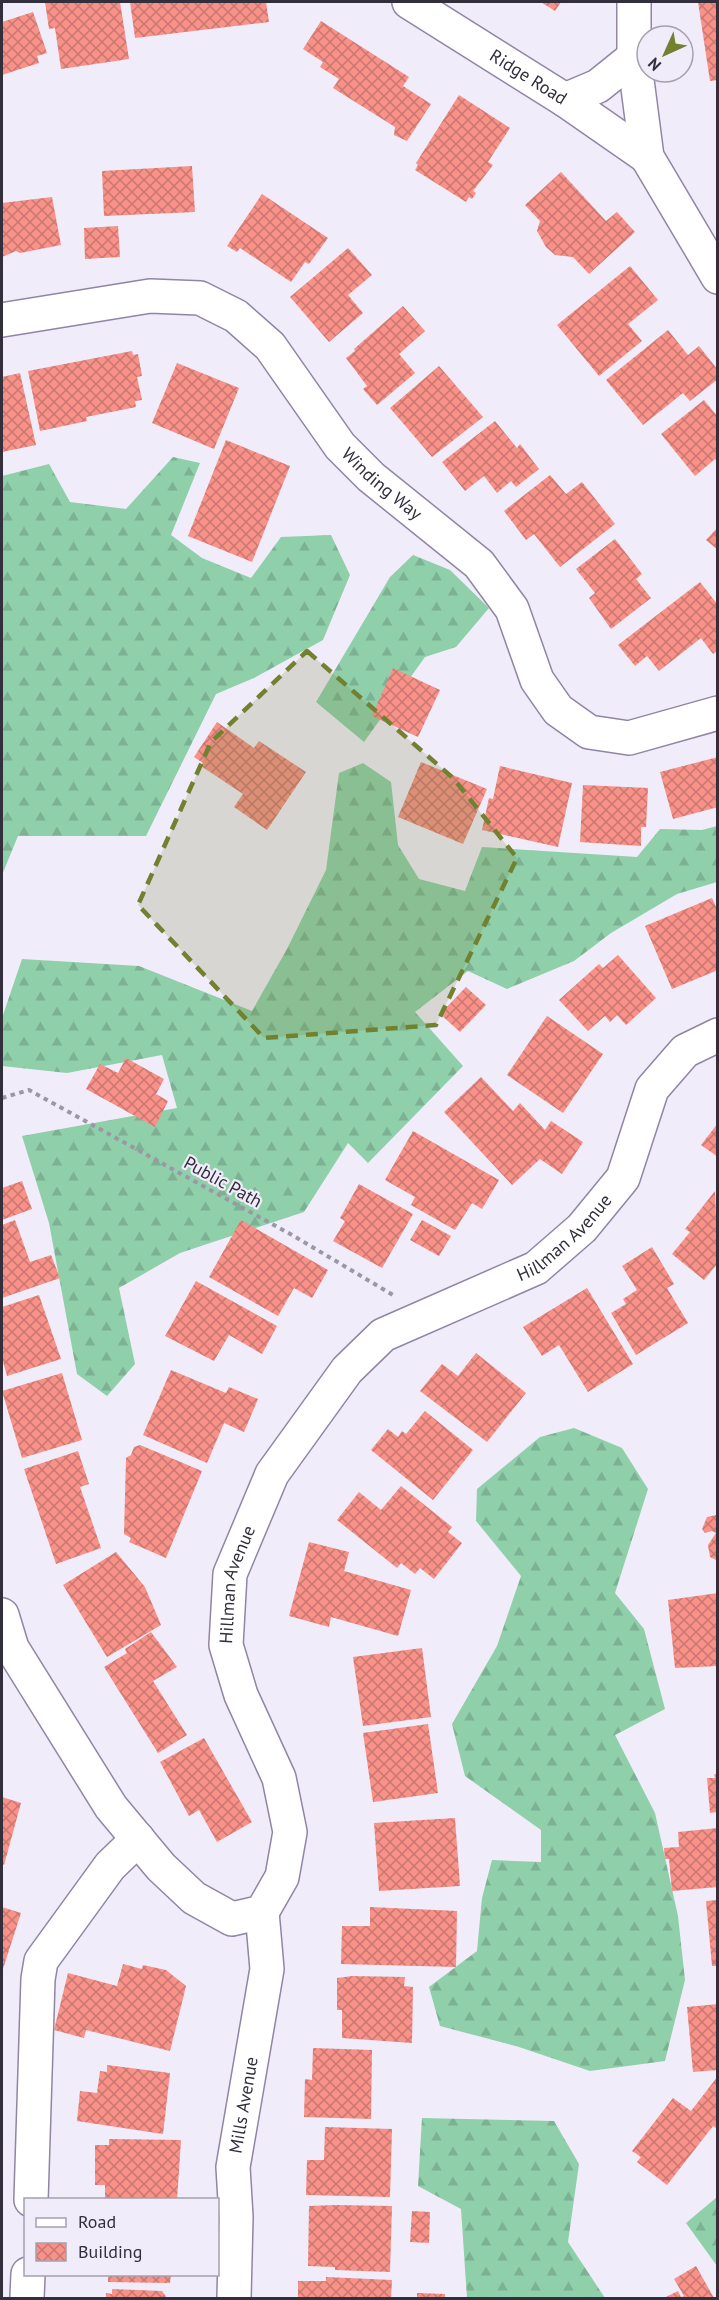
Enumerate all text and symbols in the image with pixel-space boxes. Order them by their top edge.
north arrow [635,24,695,84]
street label: Ridge Road [486,44,572,109]
text: N [644,54,665,75]
street label: Winding Way [337,442,428,525]
street label: Public Path [180,1151,266,1212]
street label: Hillman Avenue [513,1189,616,1286]
street label: Hillman Avenue [214,1522,260,1644]
street label: Mills Avenue [224,2055,263,2155]
legend [24,2198,219,2276]
text: Road [78,2210,116,2233]
text: Building [78,2240,142,2263]

